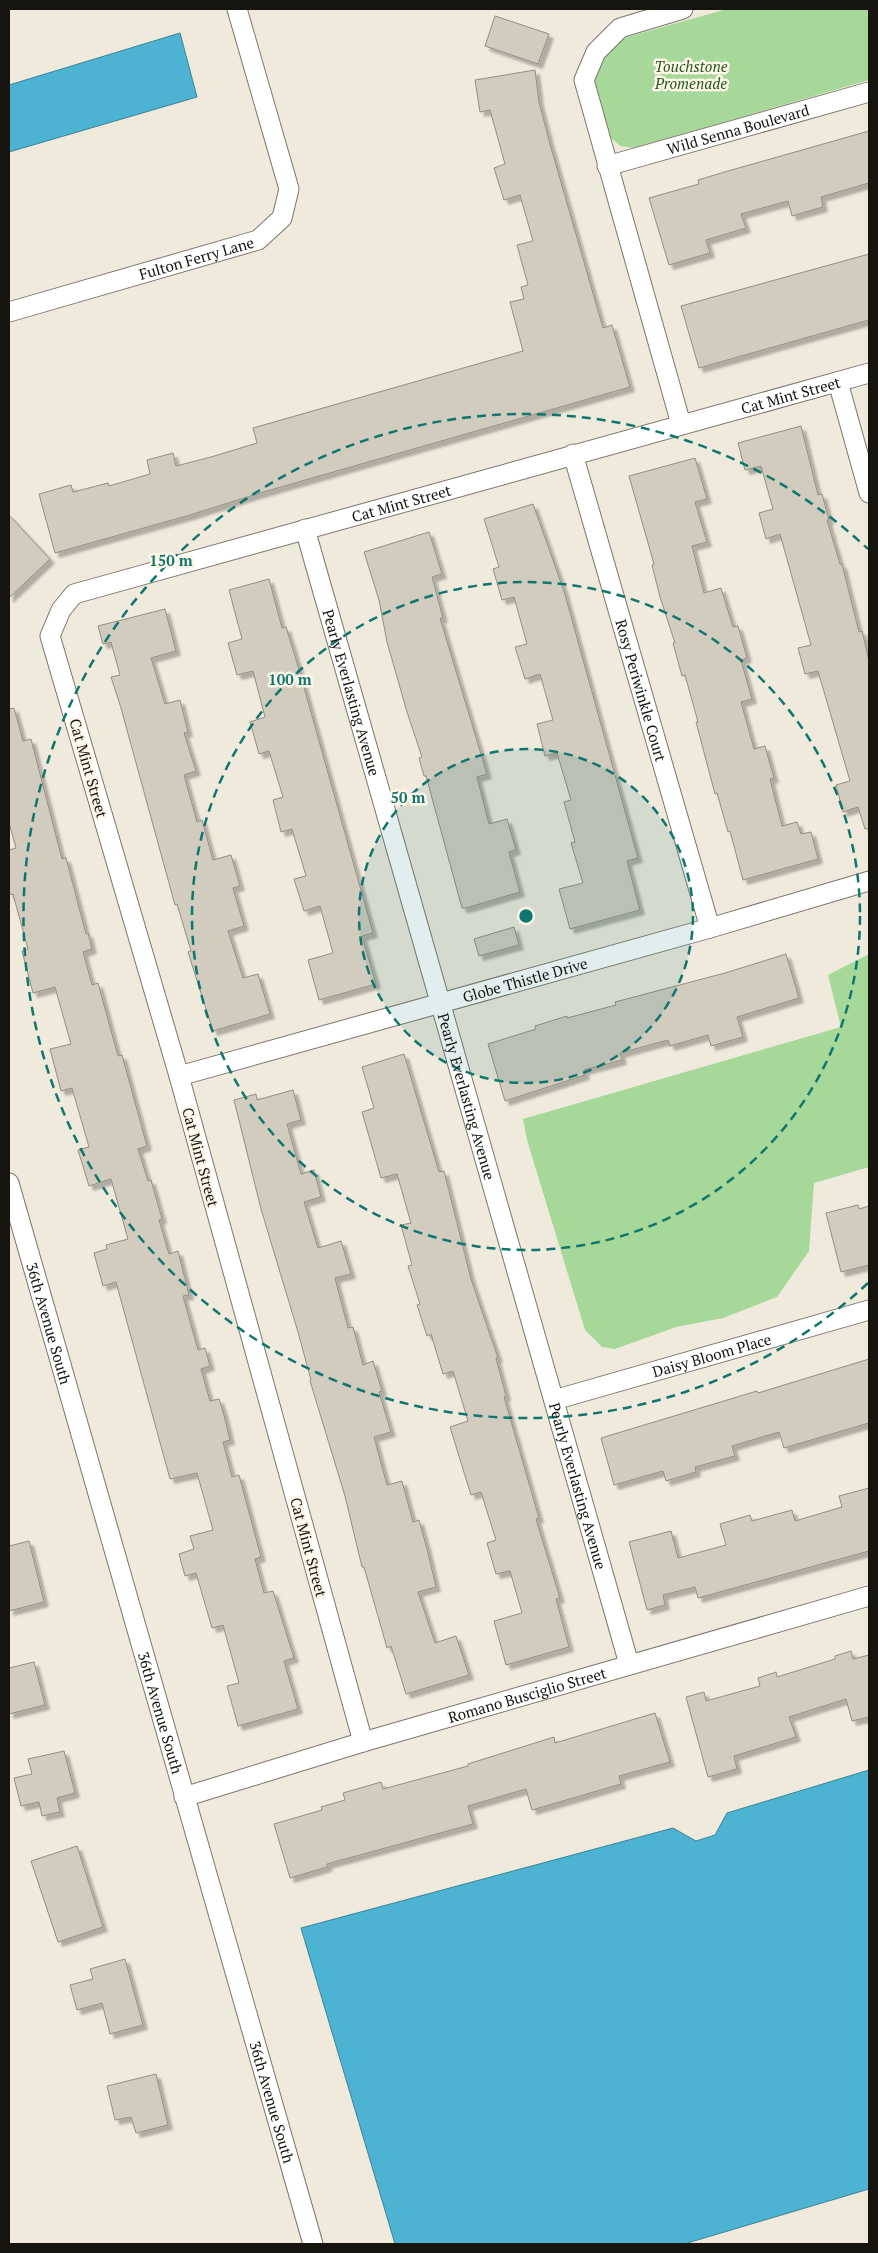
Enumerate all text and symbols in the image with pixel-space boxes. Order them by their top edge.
park label: Touchstone Promenade [654,56,728,93]
street label: Wild Senna Boulevard [664,99,811,159]
street label: Fulton Ferry Lane [136,232,256,284]
street label: Cat Mint Street [739,371,843,418]
street label: Cat Mint Street [349,480,454,526]
text: 150 m [149,550,193,570]
street label: Pearly Everlasting Avenue [318,607,385,778]
street label: Rosy Periwinkle Court [611,617,671,764]
text: 100 m [268,669,312,689]
street label: Cat Mint Street [65,716,113,820]
text: 50 m [391,787,426,807]
centre of rings [517,907,535,925]
street label: Globe Thistle Drive [460,953,590,1007]
street label: Pearly Everlasting Avenue [434,1011,500,1182]
street label: Cat Mint Street [178,1105,224,1209]
street label: 36th Avenue South [22,1260,76,1387]
street label: Daisy Bloom Place [650,1328,773,1381]
street label: Pearly Everlasting Avenue [545,1400,611,1571]
street label: Cat Mint Street [286,1495,332,1599]
street label: 36th Avenue South [134,1649,188,1776]
street label: Romano Busciglio Street [446,1662,609,1727]
street label: 36th Avenue South [245,2039,299,2165]

